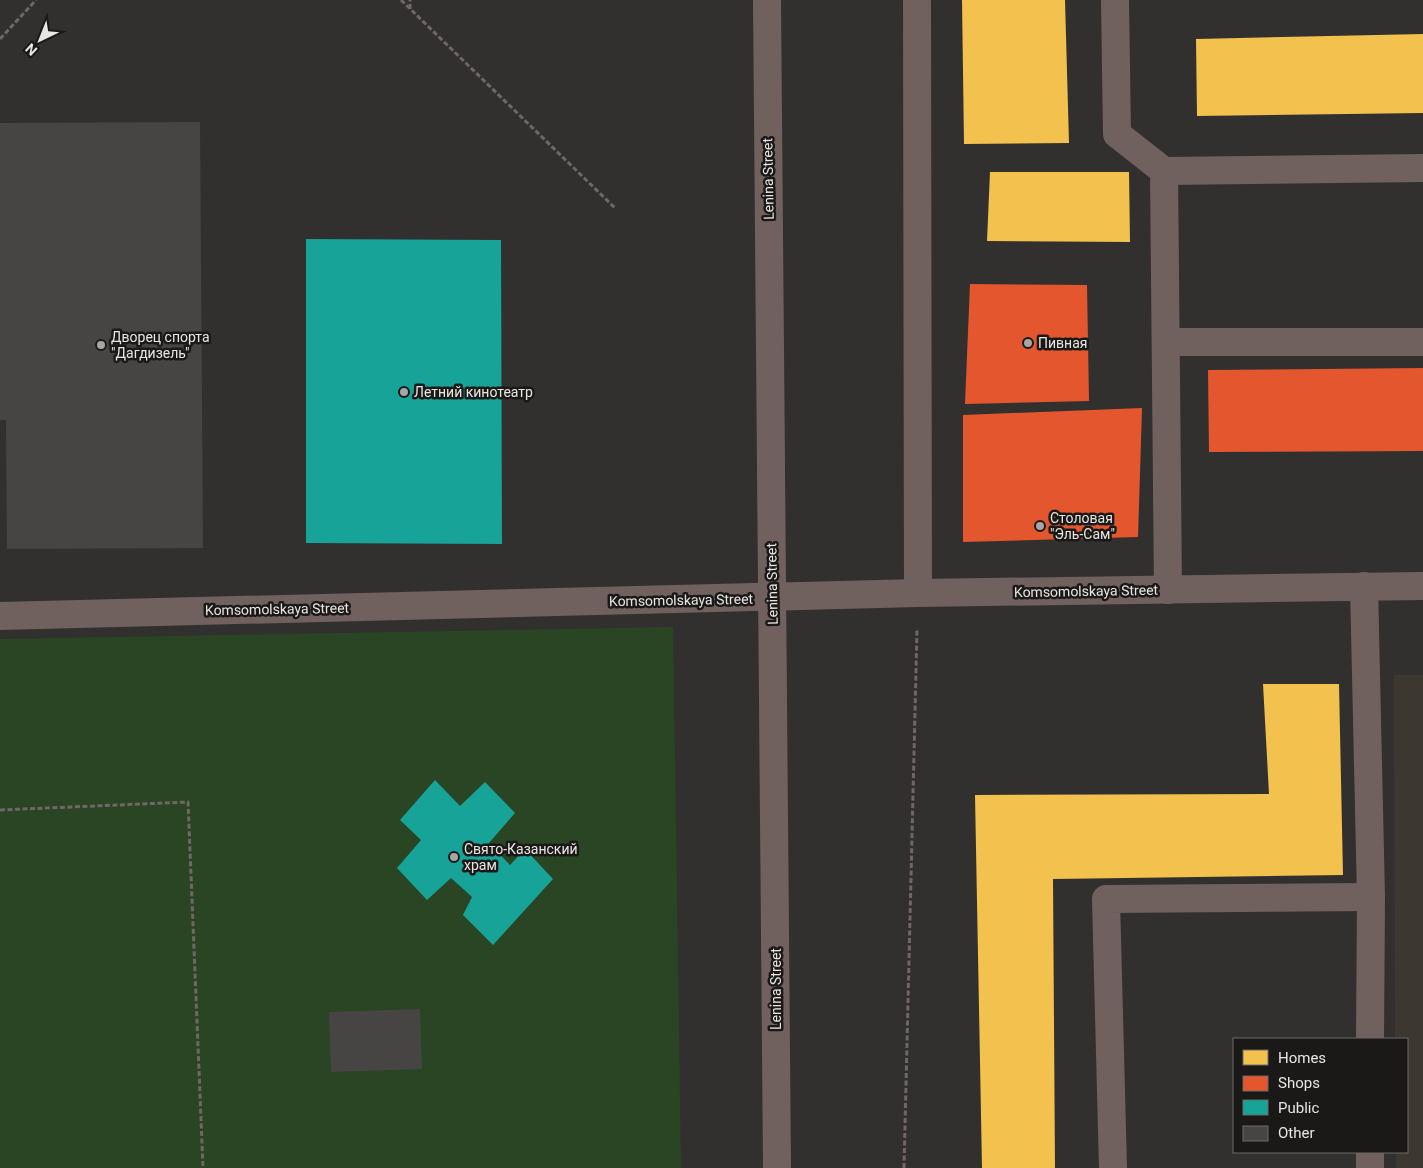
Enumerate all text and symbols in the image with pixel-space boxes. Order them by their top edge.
north arrow [15,15,65,65]
text: N [22,40,40,59]
street label: Lenina Street [759,138,777,220]
place label: Дворец спорта "Дагдизель" [111,329,210,361]
place label: Пивная [1038,335,1087,351]
marker: Пивная [1022,337,1034,349]
marker: Дворец спорта "Дагдизель" [95,339,107,351]
place label: Летний кинотеатр [414,384,533,400]
marker: Летний кинотеатр [398,386,410,398]
place label: Столовая "Эль-Сам" [1050,510,1115,542]
marker: Столовая "Эль-Сам" [1034,520,1046,532]
street label: Lenina Street [763,543,781,625]
street label: Komsomolskaya Street [1014,582,1159,600]
street label: Komsomolskaya Street [609,591,754,609]
street label: Komsomolskaya Street [205,600,350,618]
place label: Свято-Казанский храм [464,841,578,873]
marker: Свято-Казанский храм [448,851,460,863]
street label: Lenina Street [768,948,784,1030]
legend [1233,1038,1408,1153]
text: Homes [1278,1049,1326,1067]
text: Shops [1278,1074,1320,1092]
text: Public [1278,1099,1319,1117]
text: Other [1278,1124,1315,1142]

